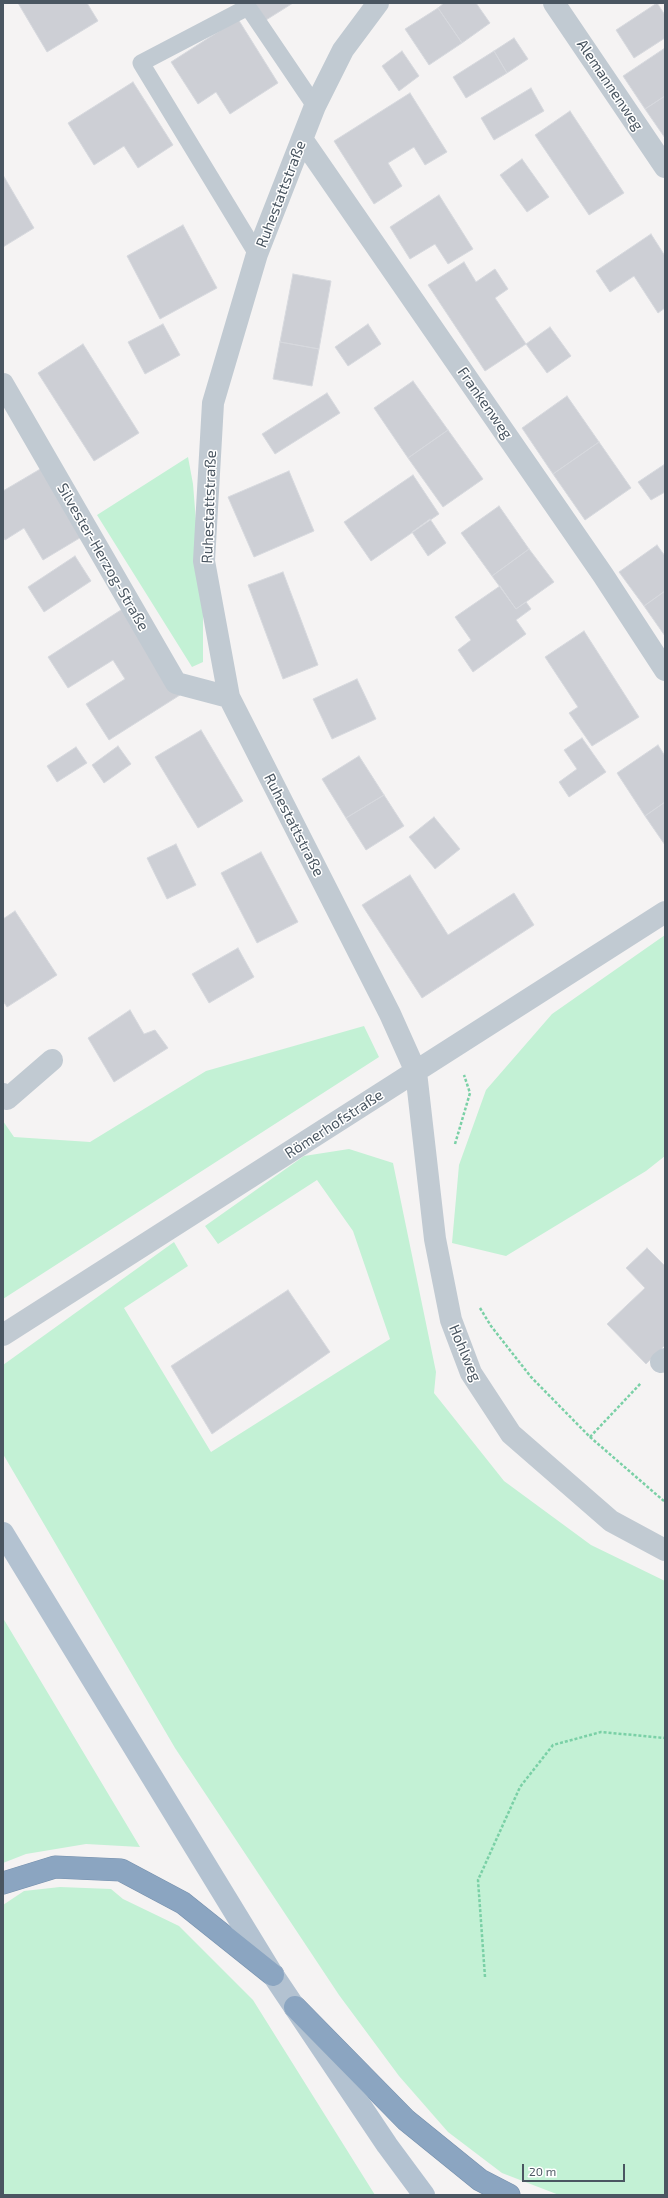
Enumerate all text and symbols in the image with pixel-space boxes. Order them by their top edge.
street label: Alemannenweg [573,36,647,134]
street label: Ruhestattstraße [252,138,310,250]
street label: Frankenweg [454,364,516,442]
street label: Ruhestattstraße [198,450,220,564]
street label: Silvester-Herzog-Straße [53,480,153,634]
street label: Ruhestattstraße [260,770,328,880]
street label: Römerhofstraße [281,1086,387,1162]
street label: Hohlweg [445,1322,485,1384]
scale bar [524,2156,627,2182]
text: 20 m [529,2164,556,2178]

